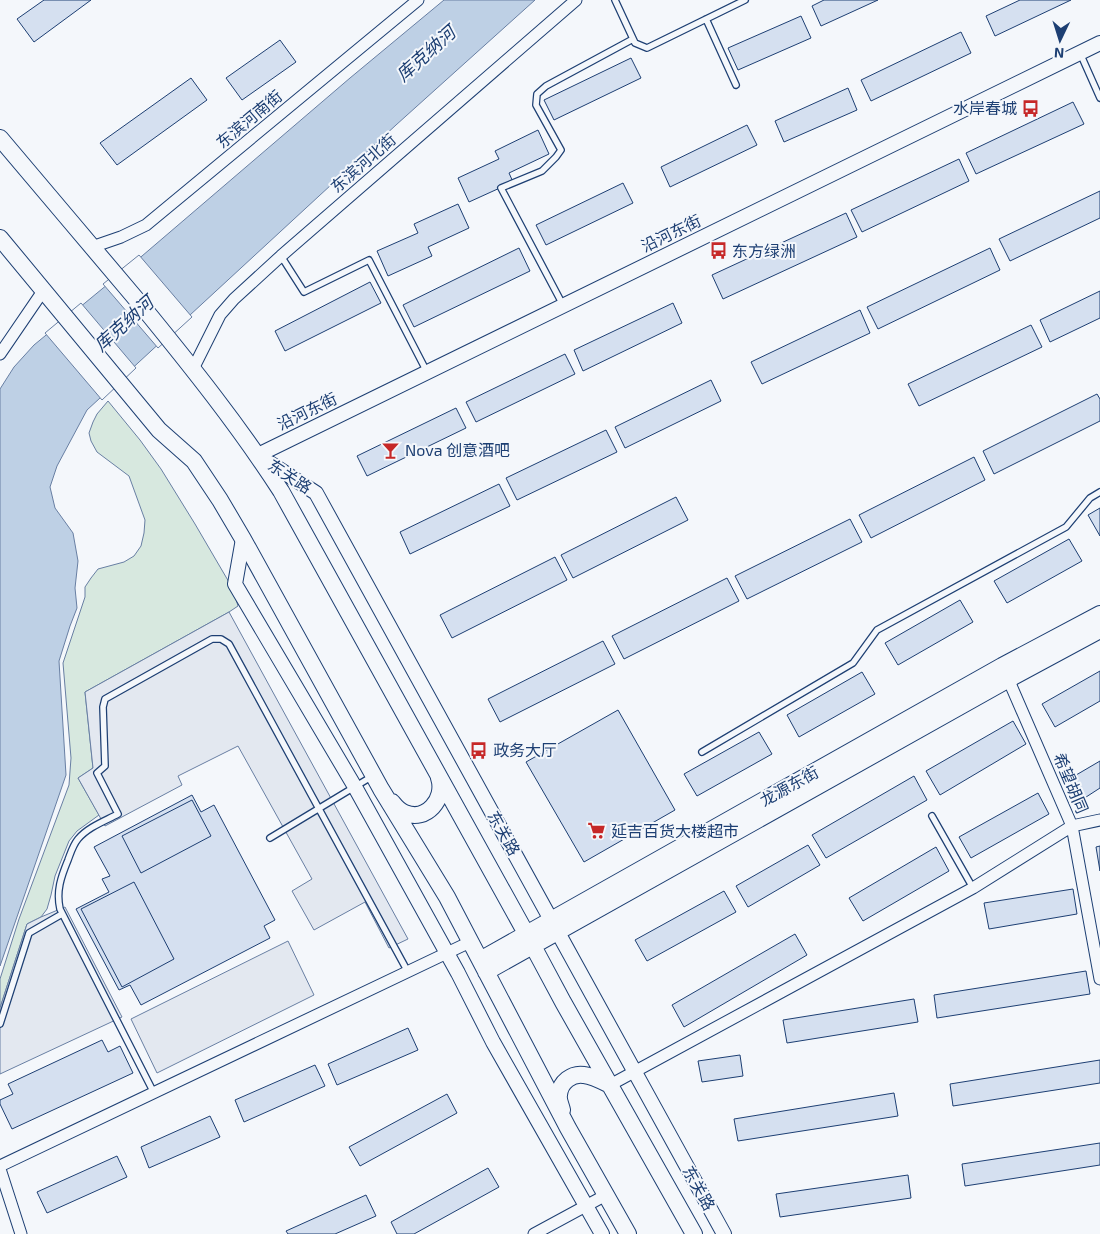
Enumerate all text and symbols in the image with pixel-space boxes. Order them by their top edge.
north arrow [1035,15,1085,65]
water label: 库克纳河 [391,19,462,86]
text: N [1053,45,1065,62]
street label: 东滨河南街 [212,86,285,152]
place label: 水岸春城 [953,98,1017,117]
bus stop icon: 水岸春城 [1021,98,1041,118]
street label: 东滨河北街 [326,129,399,196]
street label: 沿河东街 [638,210,704,255]
bus stop icon: 东方绿洲 [708,241,728,261]
place label: 东方绿洲 [732,241,796,260]
water label: 库克纳河 [89,289,160,356]
street label: 沿河东街 [274,388,340,433]
bar icon: Nova 创意酒吧 [381,440,401,460]
place label: Nova 创意酒吧 [405,440,510,459]
street label: 东关路 [265,455,316,497]
bus stop icon: 政务大厅 [469,740,489,760]
place label: 政务大厅 [493,740,557,759]
street label: 希望胡同 [1050,750,1093,816]
street label: 龙源东街 [756,762,821,809]
street label: 东关路 [484,807,524,858]
supermarket icon: 延吉百货大楼超市 [587,821,607,841]
place label: 延吉百货大楼超市 [611,821,739,840]
street label: 东关路 [679,1162,719,1213]

